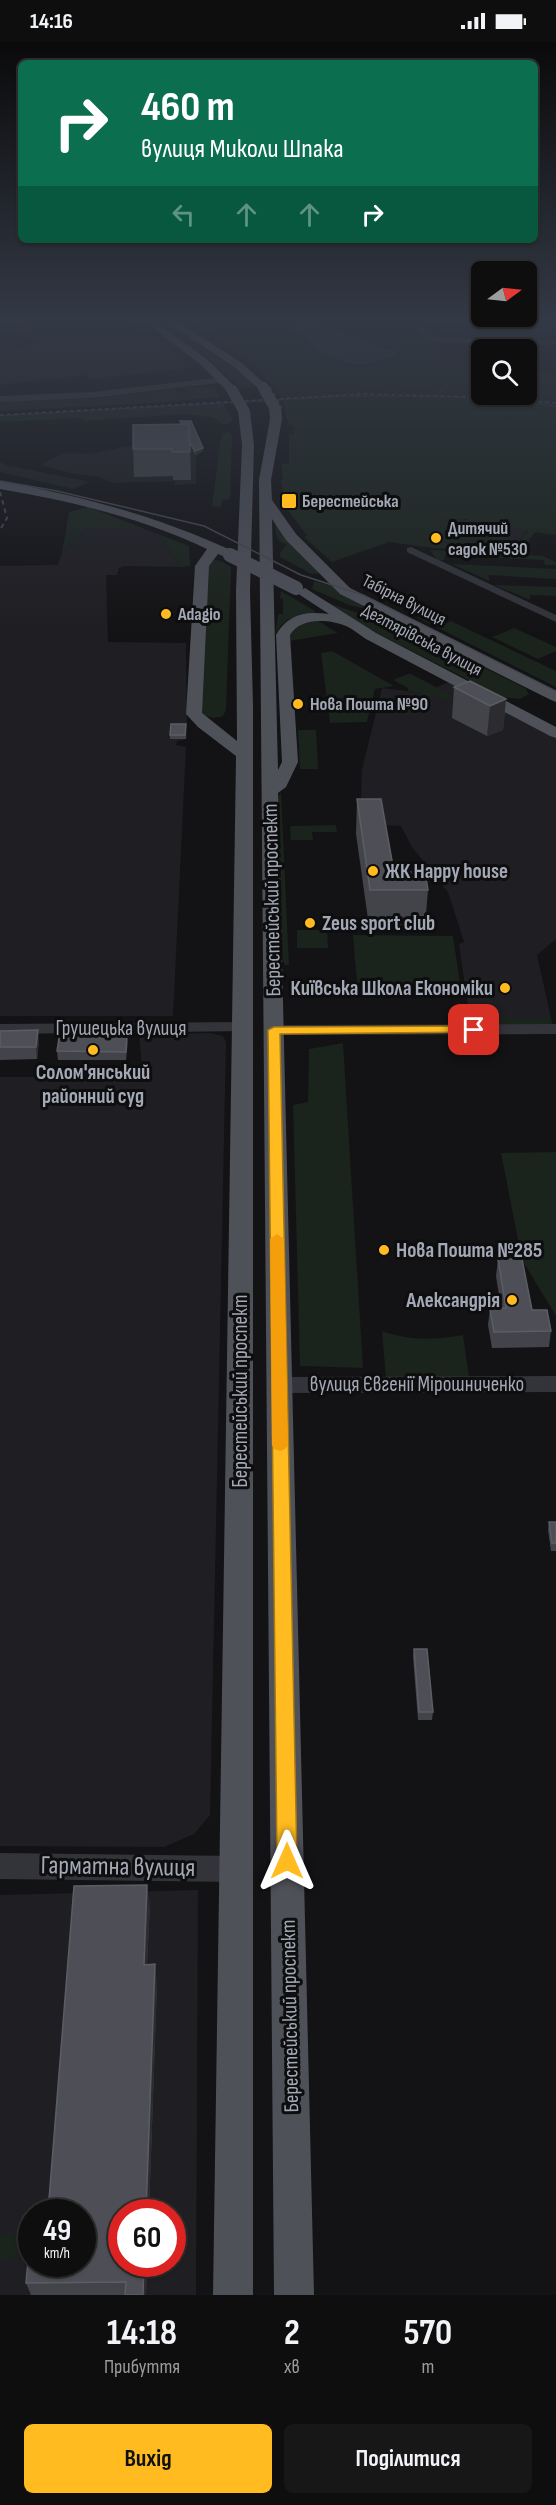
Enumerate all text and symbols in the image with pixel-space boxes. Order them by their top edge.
text: 14:16 [30,8,73,35]
text: 460 m [141,82,235,133]
icon: right [42,84,120,162]
text: вулиця Миколи Шпака [141,133,344,165]
icon: left [167,198,200,231]
icon: ahead [230,198,263,231]
icon: ahead [293,198,326,231]
icon: right [356,198,389,231]
north arrow [471,261,537,327]
map controls [471,261,537,405]
button: search [471,339,537,405]
place label: Берестейська [302,491,399,512]
marker: Берестейська [280,492,298,510]
place label: Дитячий садок №530 [448,518,528,560]
marker: Дитячий садок №530 [429,531,443,545]
street label: Табірна вулиця [359,570,449,630]
street label: Дегтярівська вулиця [358,599,486,681]
place label: Adagio [177,604,221,625]
marker: Adagio [159,607,173,621]
place label: Нова Пошта №90 [310,694,428,715]
marker: Нова Пошта №90 [291,697,305,711]
street label: Берестейський проспект [258,803,286,997]
place label: ЖК Happy house [385,859,508,884]
marker: ЖК Happy house [366,864,380,878]
place label: Zeus sport club [322,911,435,936]
marker: Zeus sport club [303,916,317,930]
place label: Київська Школа Економіки [291,976,493,1001]
marker: Київська Школа Економіки [498,981,512,995]
pin [448,1004,499,1055]
icon: arrive [457,1013,490,1046]
street label: Грушецька вулиця [56,1016,186,1041]
marker: Солом'янський районний суд [86,1043,100,1057]
place label: Солом'янський районний суд [36,1060,150,1109]
place label: Нова Пошта №285 [396,1238,542,1263]
marker: Нова Пошта №285 [377,1243,391,1257]
place label: Александрія [405,1288,500,1313]
marker: Александрія [505,1293,519,1307]
street label: Берестейський проспект [228,1295,253,1487]
street label: вулиця Євгенії Мірошниченко [310,1372,524,1397]
position arrow [255,1829,319,1893]
street label: Гарматна вулиця [40,1850,196,1884]
street label: Берестейський проспект [276,1919,304,2113]
speed limit sign: 60 [108,2199,186,2277]
text: 49 [43,2213,71,2249]
text: km/h [44,2244,70,2263]
text: 14:18 [107,2312,177,2355]
text: 2 [284,2312,300,2355]
text: 570 [404,2312,452,2355]
text: Прибуття [104,2355,180,2379]
text: хв [284,2355,300,2379]
text: m [421,2355,434,2379]
button: Вихід [24,2424,272,2493]
button: Поділитися [284,2424,532,2493]

